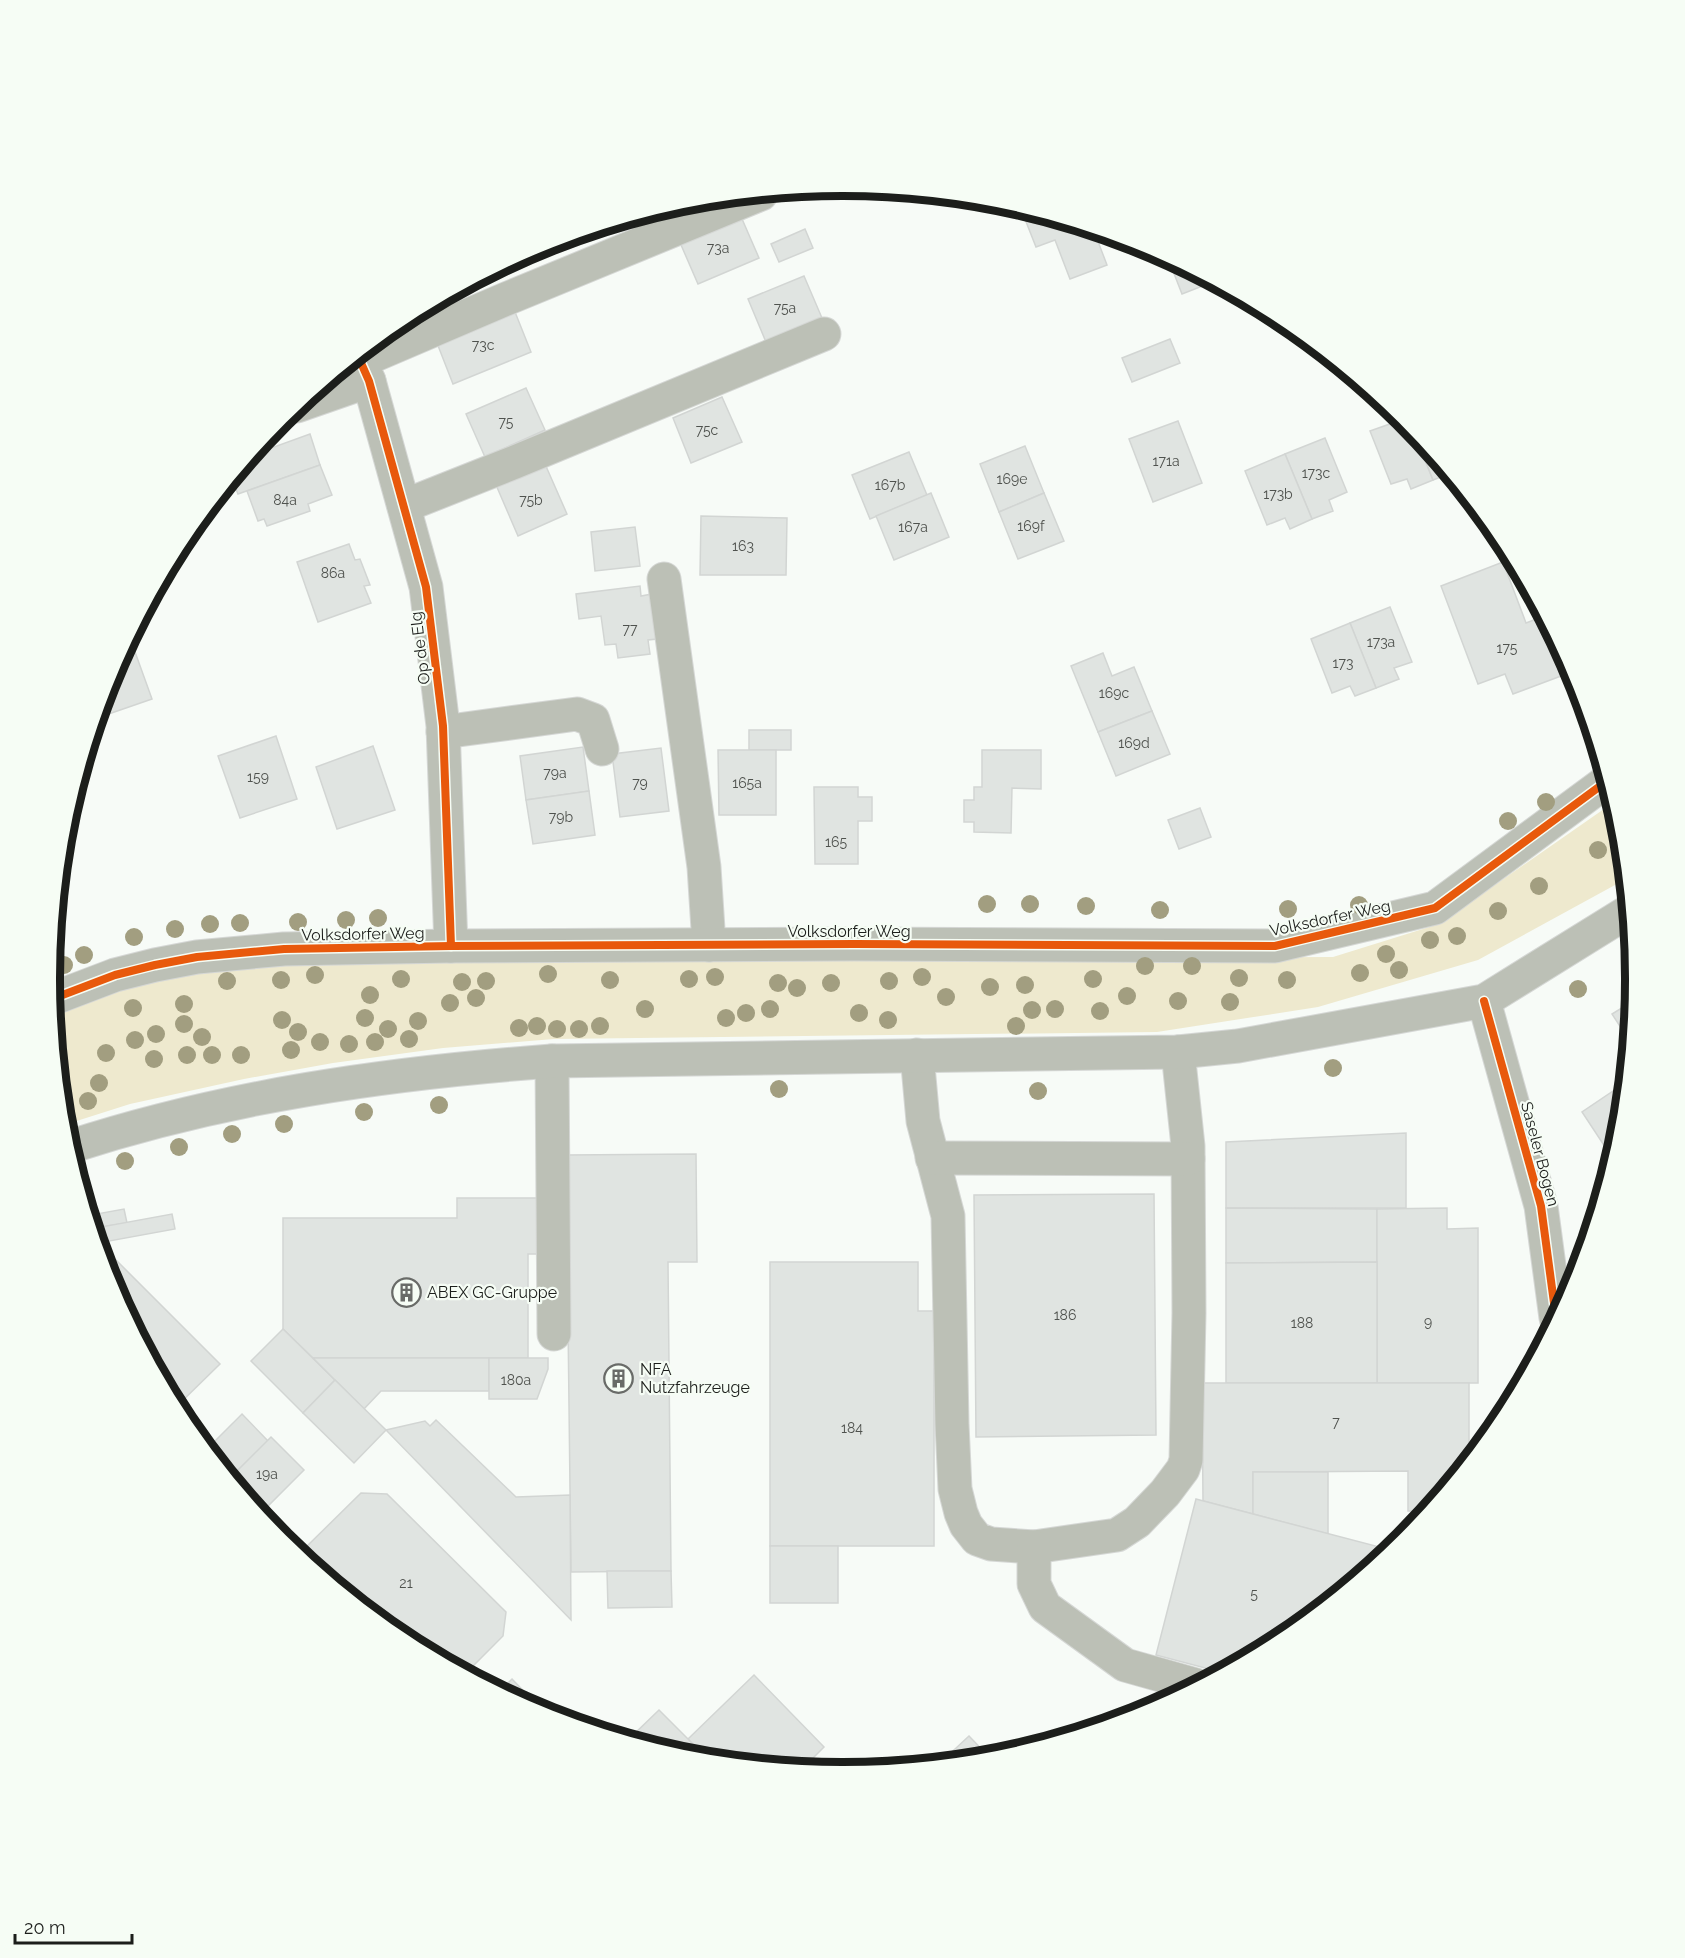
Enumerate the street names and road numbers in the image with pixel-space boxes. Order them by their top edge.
street label: Op de Elg [406,610,434,686]
street label: Volksdorfer Weg [1268,896,1392,940]
street label: Volksdorfer Weg [787,922,911,941]
street label: Volksdorfer Weg [301,923,425,945]
street label: Saseler Bogen [1517,1100,1563,1208]

